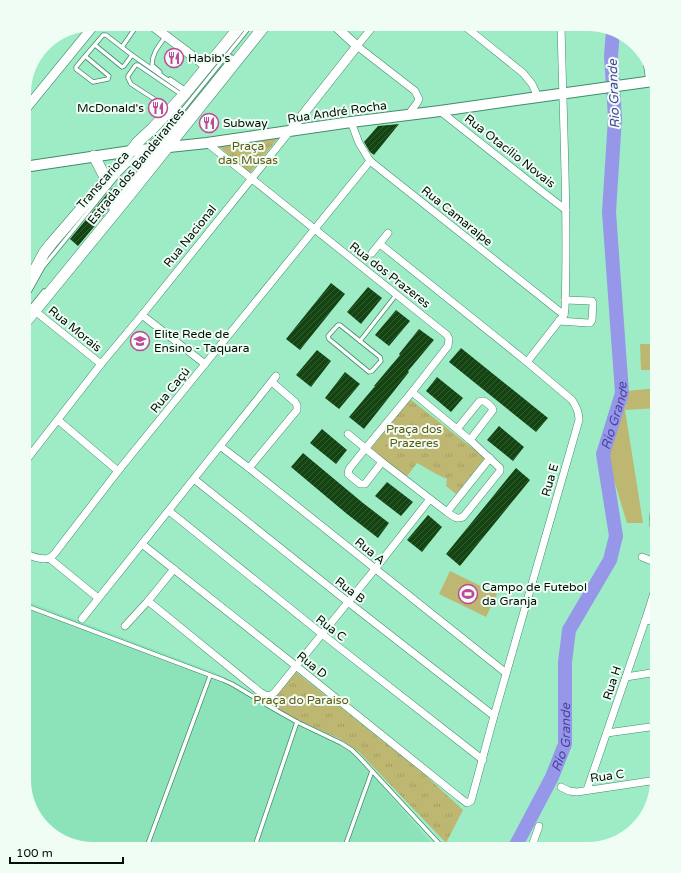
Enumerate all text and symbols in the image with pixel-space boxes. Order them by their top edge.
restaurant icon: Habib's [163,47,185,69]
place label: Habib's [188,51,230,65]
water label: Rio Grande [605,58,623,129]
restaurant icon: McDonald's [147,97,169,119]
street label: Rua André Rocha [286,98,388,126]
place label: McDonald's [77,101,144,115]
street label: Estrada dos Bandeirantes [85,105,187,227]
street label: Rua Otacílio Novais [462,111,558,191]
restaurant icon: Subway [198,112,220,134]
place label: Subway [223,116,268,130]
park label: Praça das Musas [218,139,278,167]
street label: Transcarioca [74,148,132,212]
street label: Rua Camaraípe [419,183,495,249]
street label: Rua Nacional [161,202,219,270]
street label: Rua dos Prazeres [347,239,433,311]
street label: Rua Morais [46,303,105,355]
place label: Elite Rede de Ensino - Taquara [154,327,249,355]
school or university icon: Elite Rede de Ensino - Taquara [129,330,151,352]
street label: Rua Caçú [147,364,193,416]
water label: Rio Grande [598,381,632,452]
park label: Praça dos Prazeres [386,422,442,450]
street label: Rua E [539,462,561,498]
street label: Rua A [352,535,388,567]
street label: Rua B [332,574,368,606]
place label: Campo de Futebol da Granja [482,580,587,608]
sports icon: Campo de Futebol da Granja [457,583,479,605]
street label: Rua C [313,612,349,644]
street label: Rua D [294,649,330,681]
street label: Rua H [600,664,624,702]
park label: Praça do Paraiso [253,693,349,707]
water label: Rio Grande [548,703,574,774]
street label: Rua C [589,767,625,785]
scale bar [10,839,123,865]
text: 100 m [16,846,53,860]

